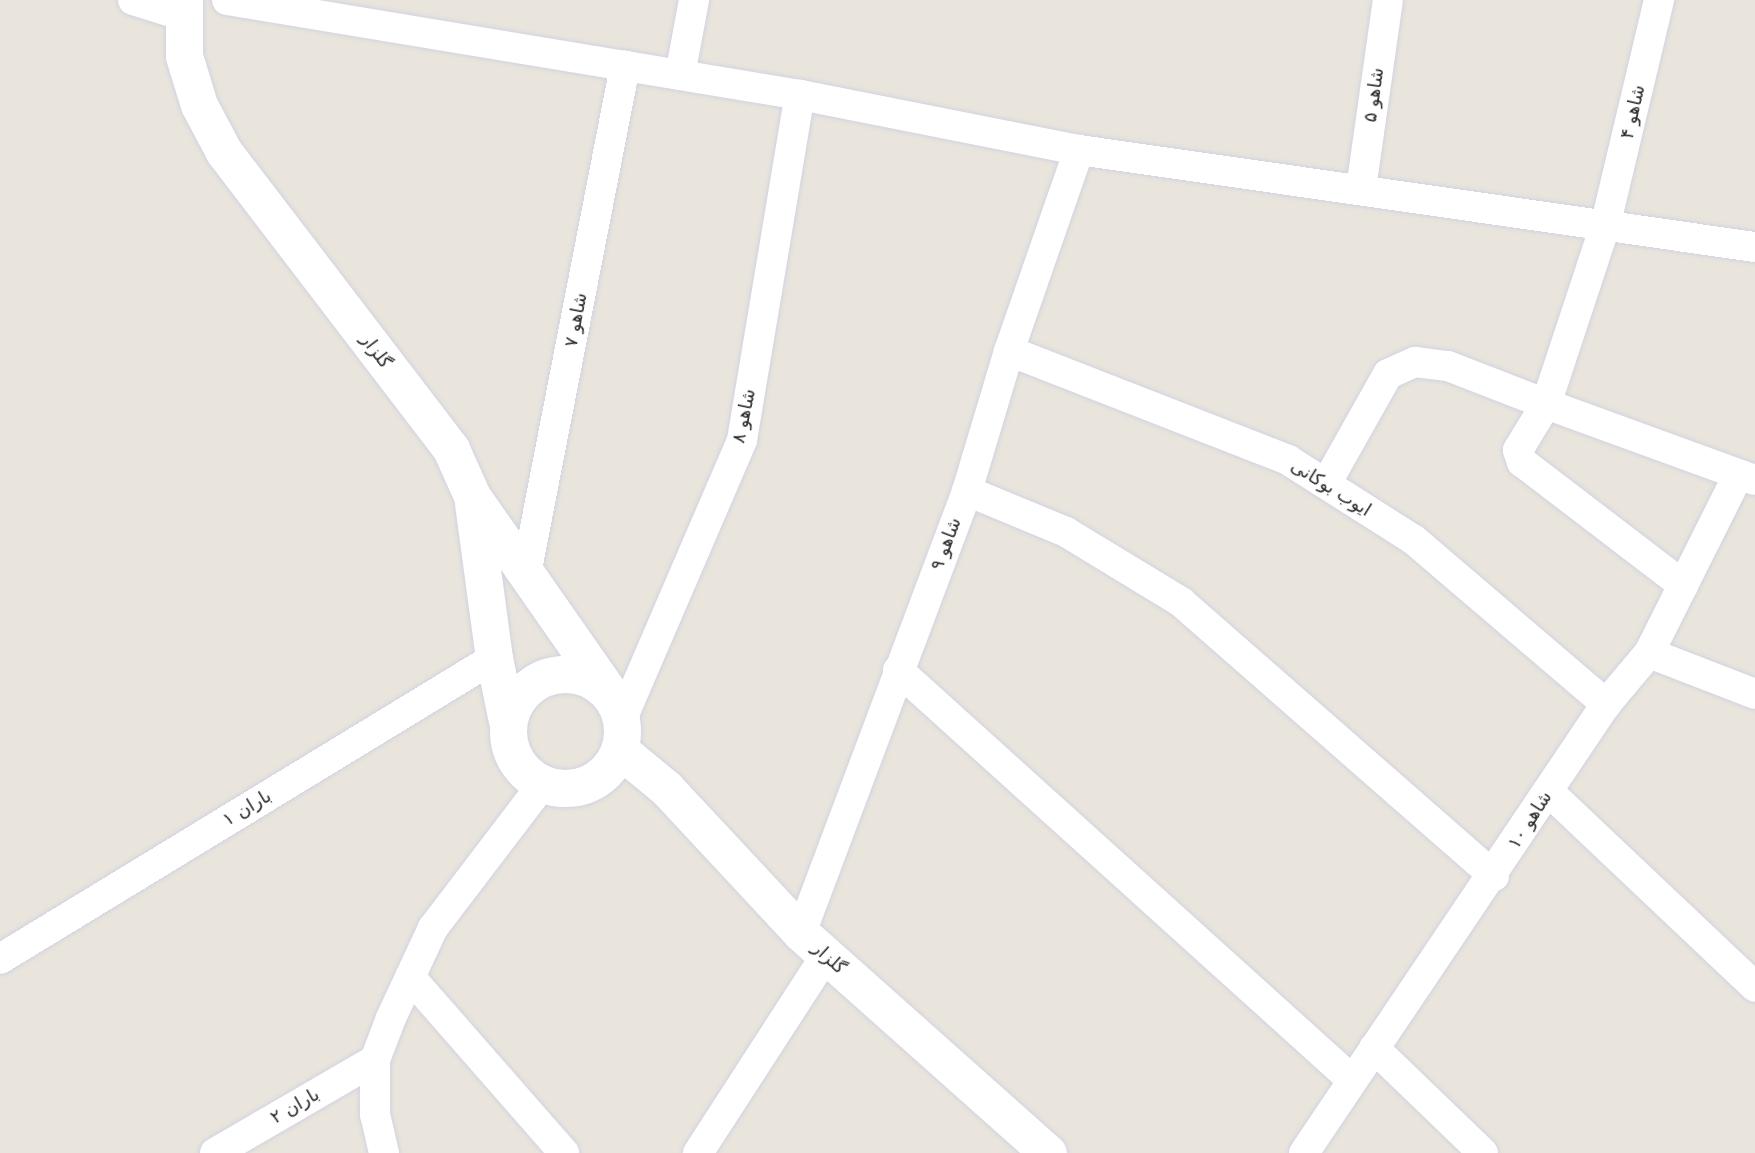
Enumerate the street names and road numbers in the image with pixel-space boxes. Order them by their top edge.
street label: شاهو ۵ [1359,66,1389,124]
street label: شاهو ۴ [1616,83,1650,141]
street label: شاهو ۷ [560,291,592,349]
street label: گلزار [356,329,396,373]
street label: شاهو ۸ [728,387,760,445]
street label: ایوب بوکانی [1287,455,1375,521]
street label: شاهو ۹ [926,515,966,573]
street label: باران ۱ [219,785,275,831]
street label: شاهو ۱۰ [1503,787,1557,853]
street label: گلزار [808,937,850,979]
street label: باران ۲ [267,1083,323,1129]

